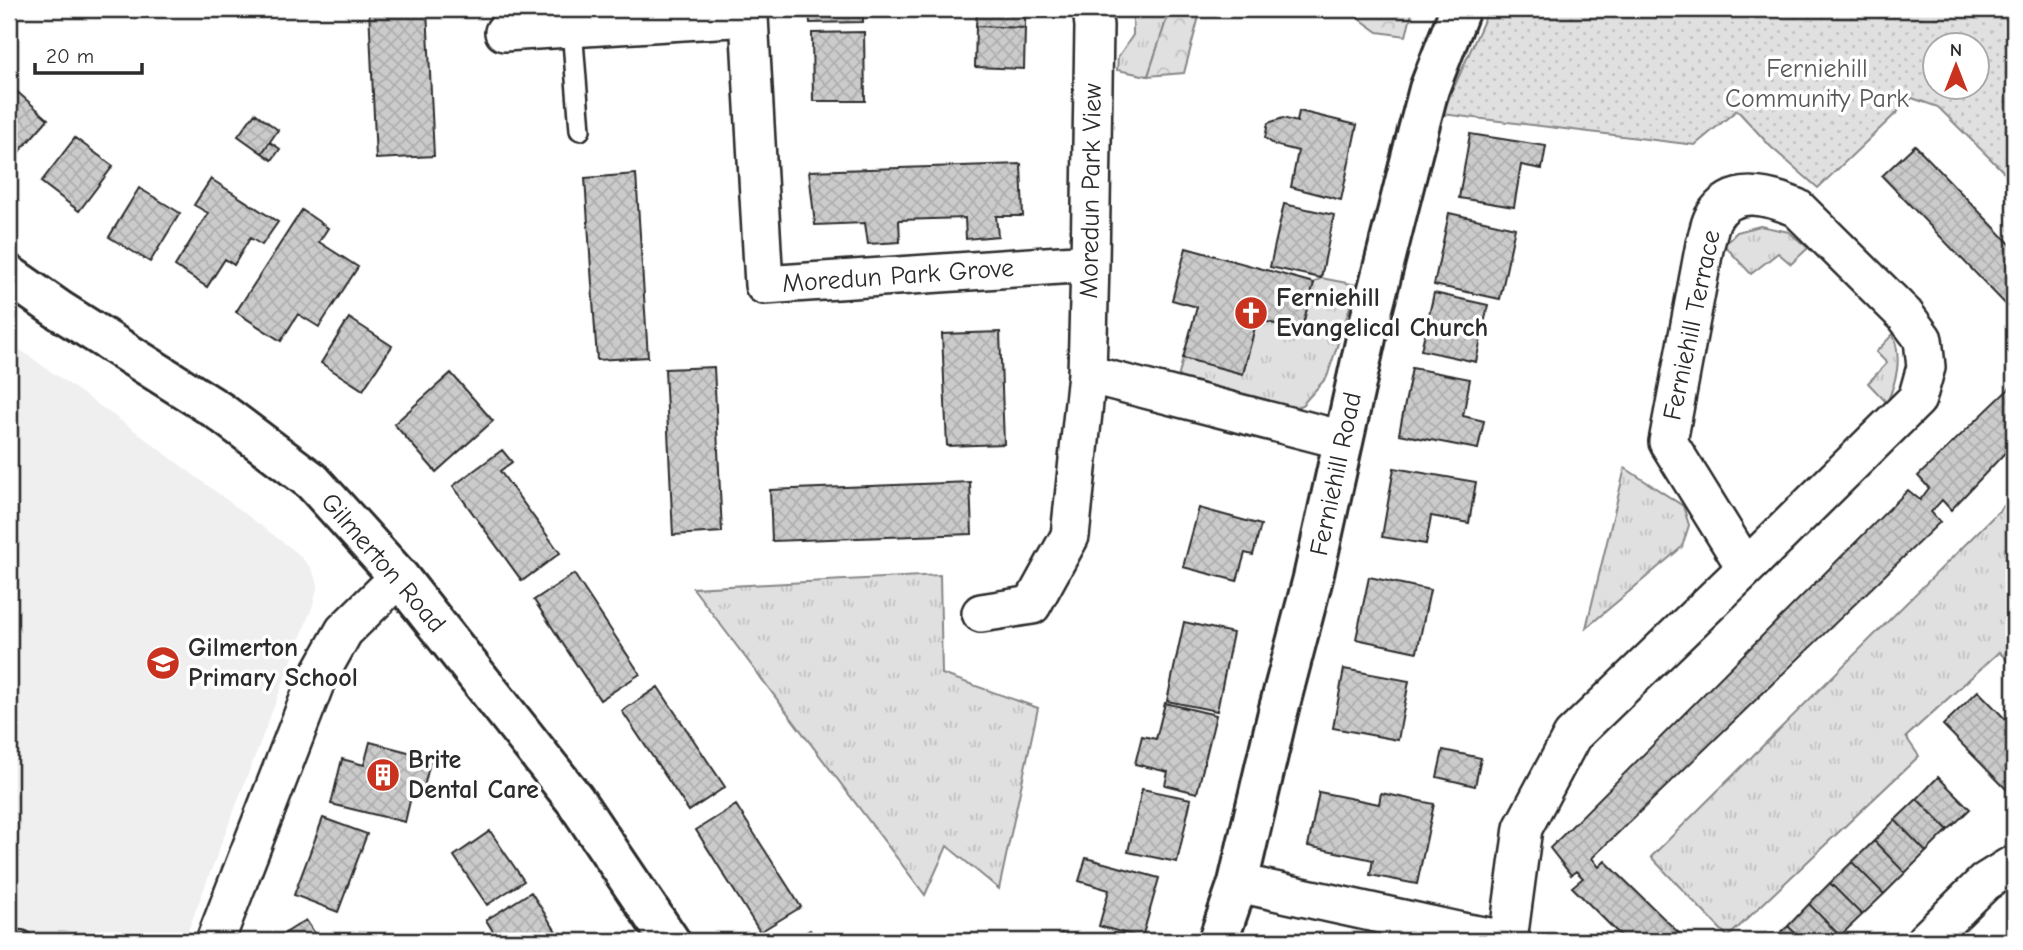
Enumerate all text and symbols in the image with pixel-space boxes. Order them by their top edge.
scale bar [35,32,142,76]
north arrow [1922,32,1992,102]
text: N [1950,39,1962,61]
text: 20 m [46,44,94,68]
park label: Ferniehill Community Park [1725,54,1909,114]
street label: Moredun Park View [1074,83,1108,299]
street label: Ferniehill Terrace [1657,227,1727,423]
street label: Moredun Park Grove [781,253,1015,299]
place label: Ferniehill Evangelical Church [1276,283,1488,343]
church icon: Ferniehill Evangelical Church [1232,294,1270,332]
street label: Ferniehill Road [1304,390,1368,558]
street label: Gilmerton Road [314,487,452,639]
place label: Gilmerton Primary School [188,633,358,693]
school or university icon: Gilmerton Primary School [144,644,182,682]
place label: Brite Dental Care [408,745,539,805]
building icon: Brite Dental Care [364,756,402,794]

